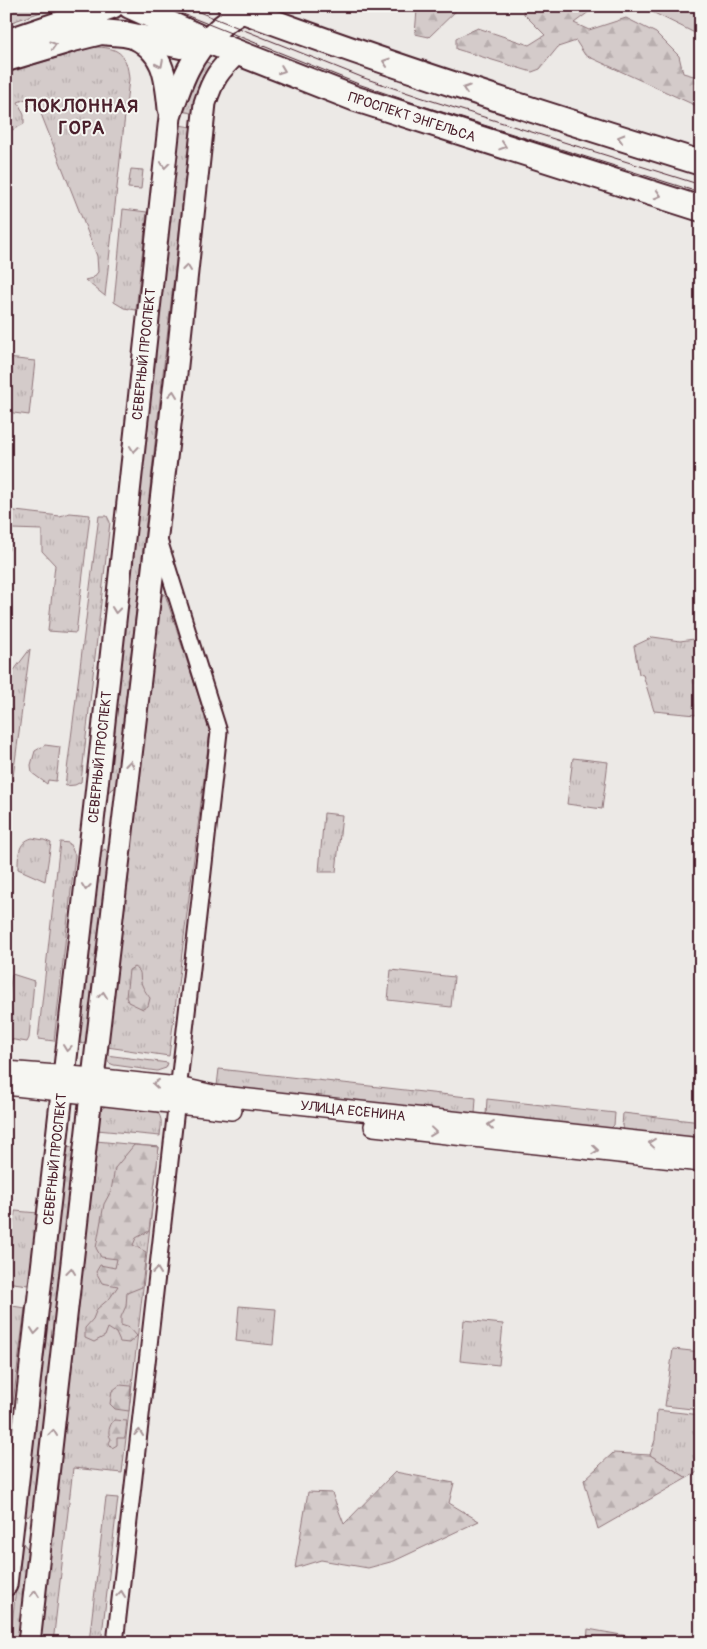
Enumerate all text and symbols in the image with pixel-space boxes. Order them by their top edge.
one-way arrow [48,41,56,51]
one-way arrow [154,58,164,67]
one-way arrow [383,58,391,68]
one-way arrow [278,65,286,75]
one-way arrow [462,84,471,94]
street label: ПРОСПЕКТ ЭНГЕЛЬСА [346,88,478,146]
district label: ПОКЛОННАЯ ГОРА [25,94,139,140]
one-way arrow [617,134,625,144]
one-way arrow [498,141,506,151]
one-way arrow [160,162,171,170]
one-way arrow [653,190,661,200]
one-way arrow [181,264,192,272]
street label: СЕВЕРНЫЙ ПРОСПЕКТ [129,287,159,421]
one-way arrow [167,389,178,397]
one-way arrow [129,445,140,453]
one-way arrow [111,607,122,615]
street label: СЕВЕРНЫЙ ПРОСПЕКТ [85,690,115,824]
one-way arrow [124,759,135,767]
one-way arrow [81,883,92,891]
one-way arrow [97,990,108,998]
one-way arrow [62,1045,73,1053]
one-way arrow [152,1079,160,1090]
street label: СЕВЕРНЫЙ ПРОСПЕКТ [40,1092,70,1226]
street label: УЛИЦА ЕСЕНИНА [300,1097,406,1125]
one-way arrow [486,1120,494,1131]
one-way arrow [430,1127,438,1138]
one-way arrow [648,1138,656,1149]
one-way arrow [591,1144,599,1155]
one-way arrow [65,1267,76,1275]
one-way arrow [151,1267,162,1275]
one-way arrow [30,1327,41,1335]
one-way arrow [47,1429,58,1437]
one-way arrow [133,1429,144,1437]
one-way arrow [29,1590,40,1598]
one-way arrow [115,1590,126,1598]

